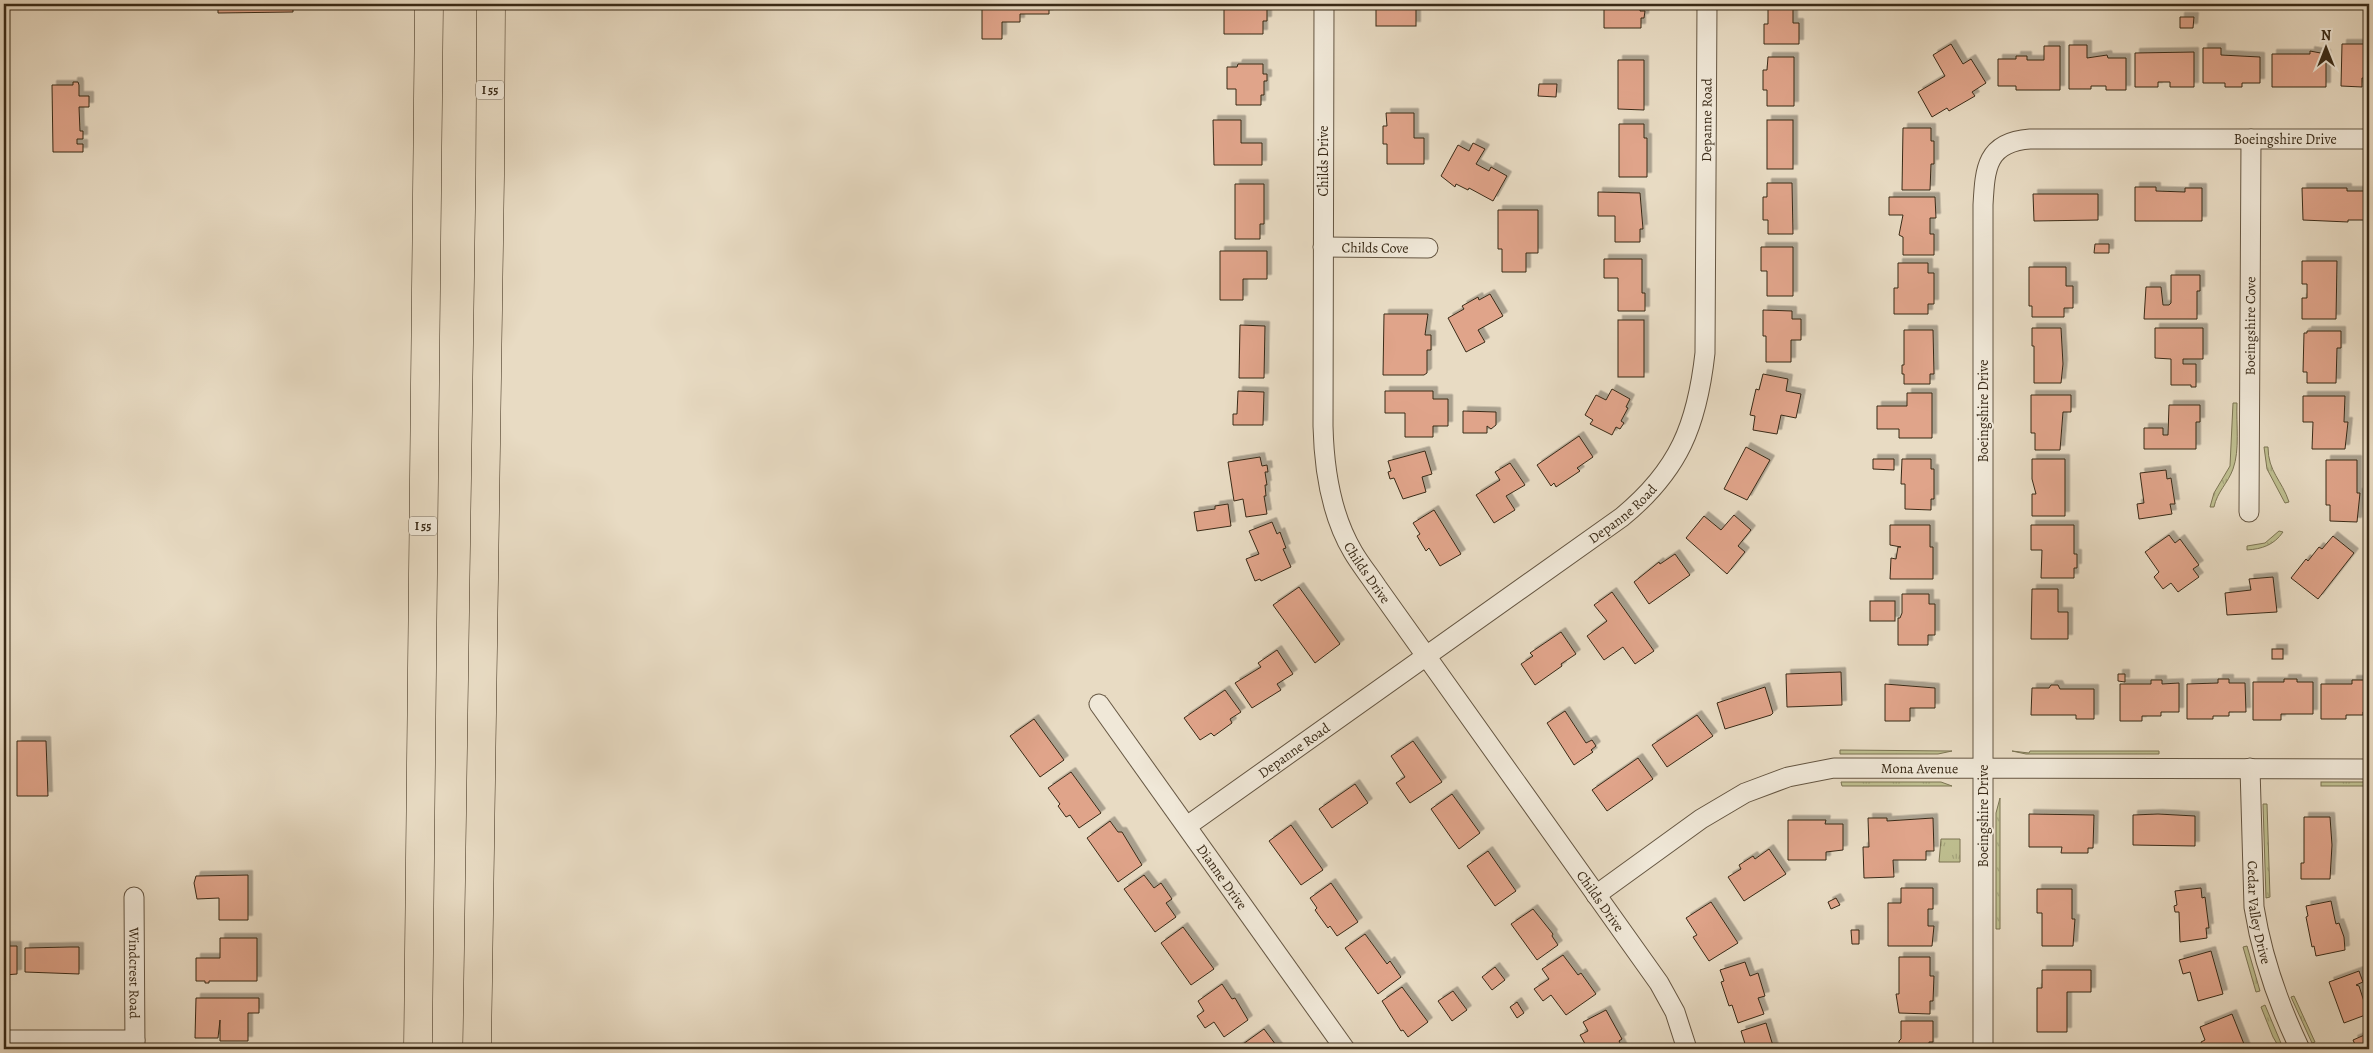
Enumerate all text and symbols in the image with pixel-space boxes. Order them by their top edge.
north arrow [2300,22,2350,72]
text: N [2321,26,2331,45]
street label: Depanne Road [1697,78,1717,162]
road number: I 55 [476,80,504,100]
street label: Childs Drive [1314,126,1333,196]
street label: Boeingshire Drive [2234,130,2337,149]
street label: Childs Cove [1341,238,1409,258]
street label: Boeingshire Cove [2241,276,2260,376]
street label: Boeingshire Drive [1974,360,1993,462]
street label: Depanne Road [1585,480,1662,548]
road number: I 55 [409,516,437,536]
street label: Childs Drive [1339,539,1395,608]
street label: Depanne Road [1254,718,1334,783]
street label: Mona Avenue [1881,759,1958,778]
street label: Boeingshire Drive [1974,765,1993,867]
street label: Dianne Drive [1192,840,1252,913]
street label: Cedar Valley Drive [2243,860,2275,967]
street label: Childs Drive [1572,867,1629,936]
street label: Windcrest Road [124,926,144,1019]

